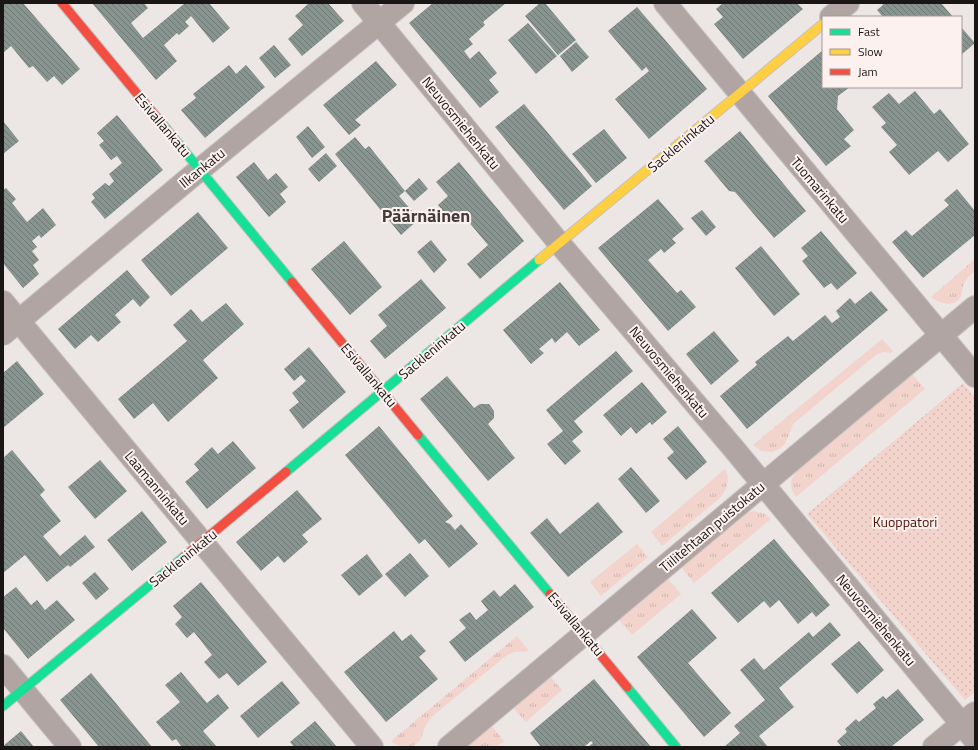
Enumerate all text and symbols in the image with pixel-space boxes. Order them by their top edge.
legend [822,16,962,88]
text: Fast [858,22,881,41]
text: Slow [858,42,883,61]
text: Jam [858,62,878,81]
street label: Neuvosmiehenkatu [417,72,506,174]
street label: Esivallankatu [130,88,196,161]
street label: Sackleninkatu [643,108,719,177]
street label: Ilkankatu [174,142,229,193]
street label: Tuomarinkatu [786,152,855,228]
district label: Päärnäinen [382,202,470,229]
street label: Sackleninkatu [394,315,470,384]
street label: Neuvosmiehenkatu [625,321,714,422]
street label: Esivallankatu [336,338,402,411]
street label: Laamanninkatu [120,446,195,529]
street label: Tiilitehtaan puistokatu [655,476,769,577]
park label: Kuoppatori [873,511,937,532]
street label: Sackleninkatu [144,524,221,592]
street label: Neuvosmiehenkatu [832,569,921,670]
street label: Esivallankatu [543,587,609,660]

